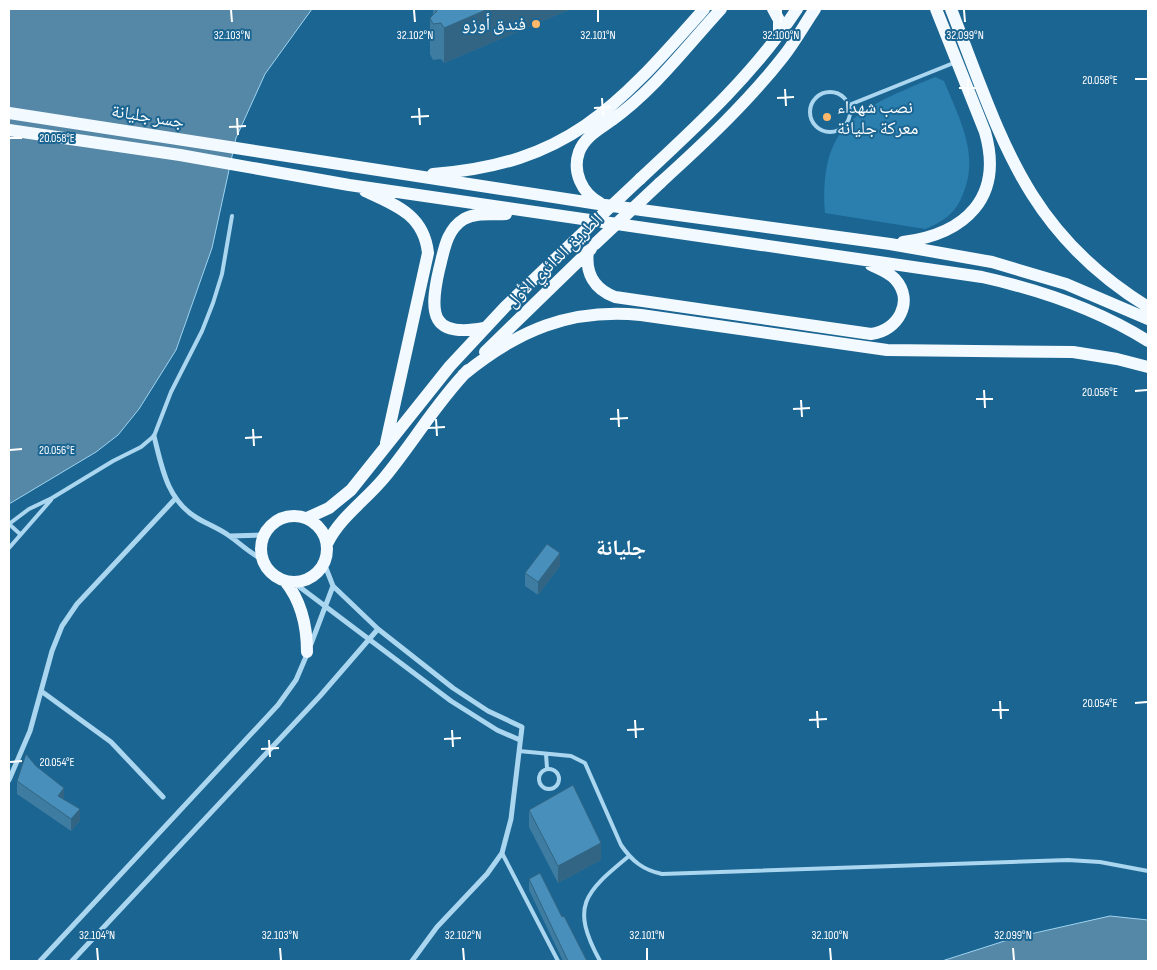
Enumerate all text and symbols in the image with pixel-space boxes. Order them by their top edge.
place label: فندق أوزو [462,13,526,35]
marker: فندق أوزو [530,18,542,30]
text: 32.103°N [214,28,250,43]
text: 32.102°N [397,28,433,43]
text: 32.101°N [580,28,616,43]
text: 32.100°N [763,28,799,43]
text: 32.099°N [946,28,984,43]
text: 20.058°E [1082,73,1118,88]
place label: نصب شهداء معركة جليانة [837,97,918,139]
street label: جسر جليانة [110,100,186,133]
marker: نصب شهداء معركة جليانة [821,111,833,123]
text: 20.058°E [39,131,75,146]
street label: الطريق الدائري الأول [501,209,610,315]
text: 20.056°E [1082,385,1118,400]
text: 20.056°E [39,443,75,458]
district label: جليانة [596,535,646,562]
text: 20.054°E [1082,696,1118,711]
text: 20.054°E [39,755,75,770]
text: 32.104°N [79,928,115,943]
text: 32.103°N [262,928,298,943]
text: 32.102°N [445,928,481,943]
text: 32.101°N [629,928,665,943]
text: 32.100°N [812,928,848,943]
text: 32.099°N [994,928,1032,943]

